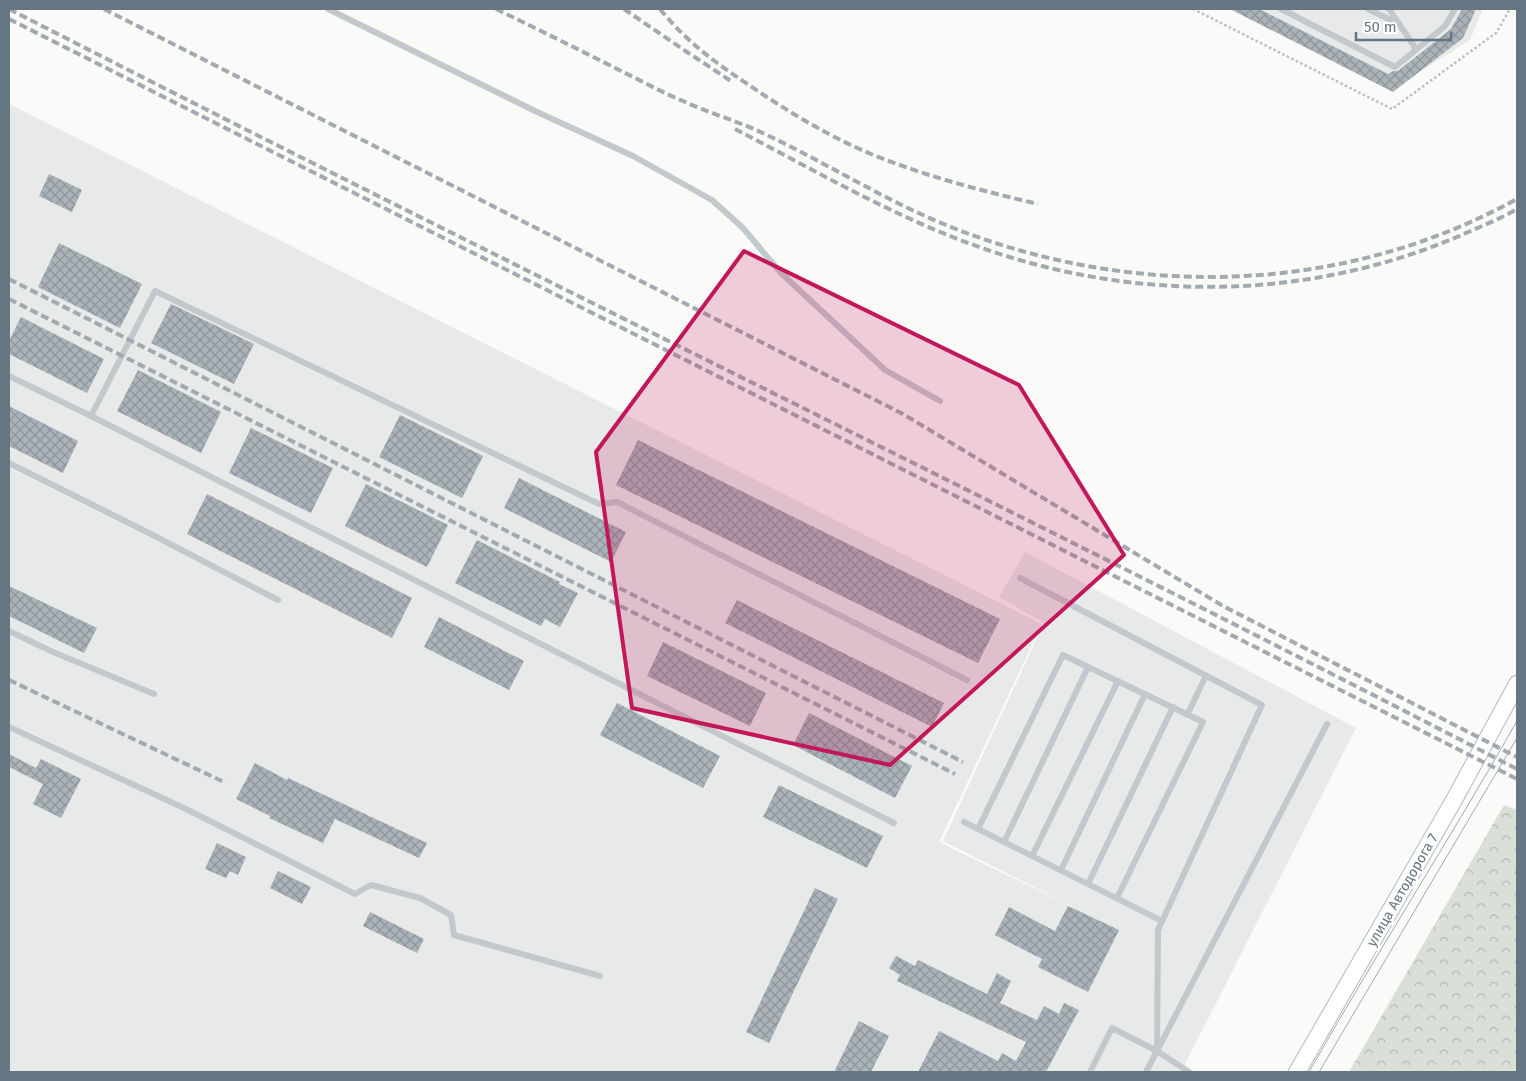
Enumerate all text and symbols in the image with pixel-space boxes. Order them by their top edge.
scale bar [1356,10,1451,42]
text: 50 m [1364,18,1397,36]
street label: улица Автодорога 7 [1363,831,1442,950]

